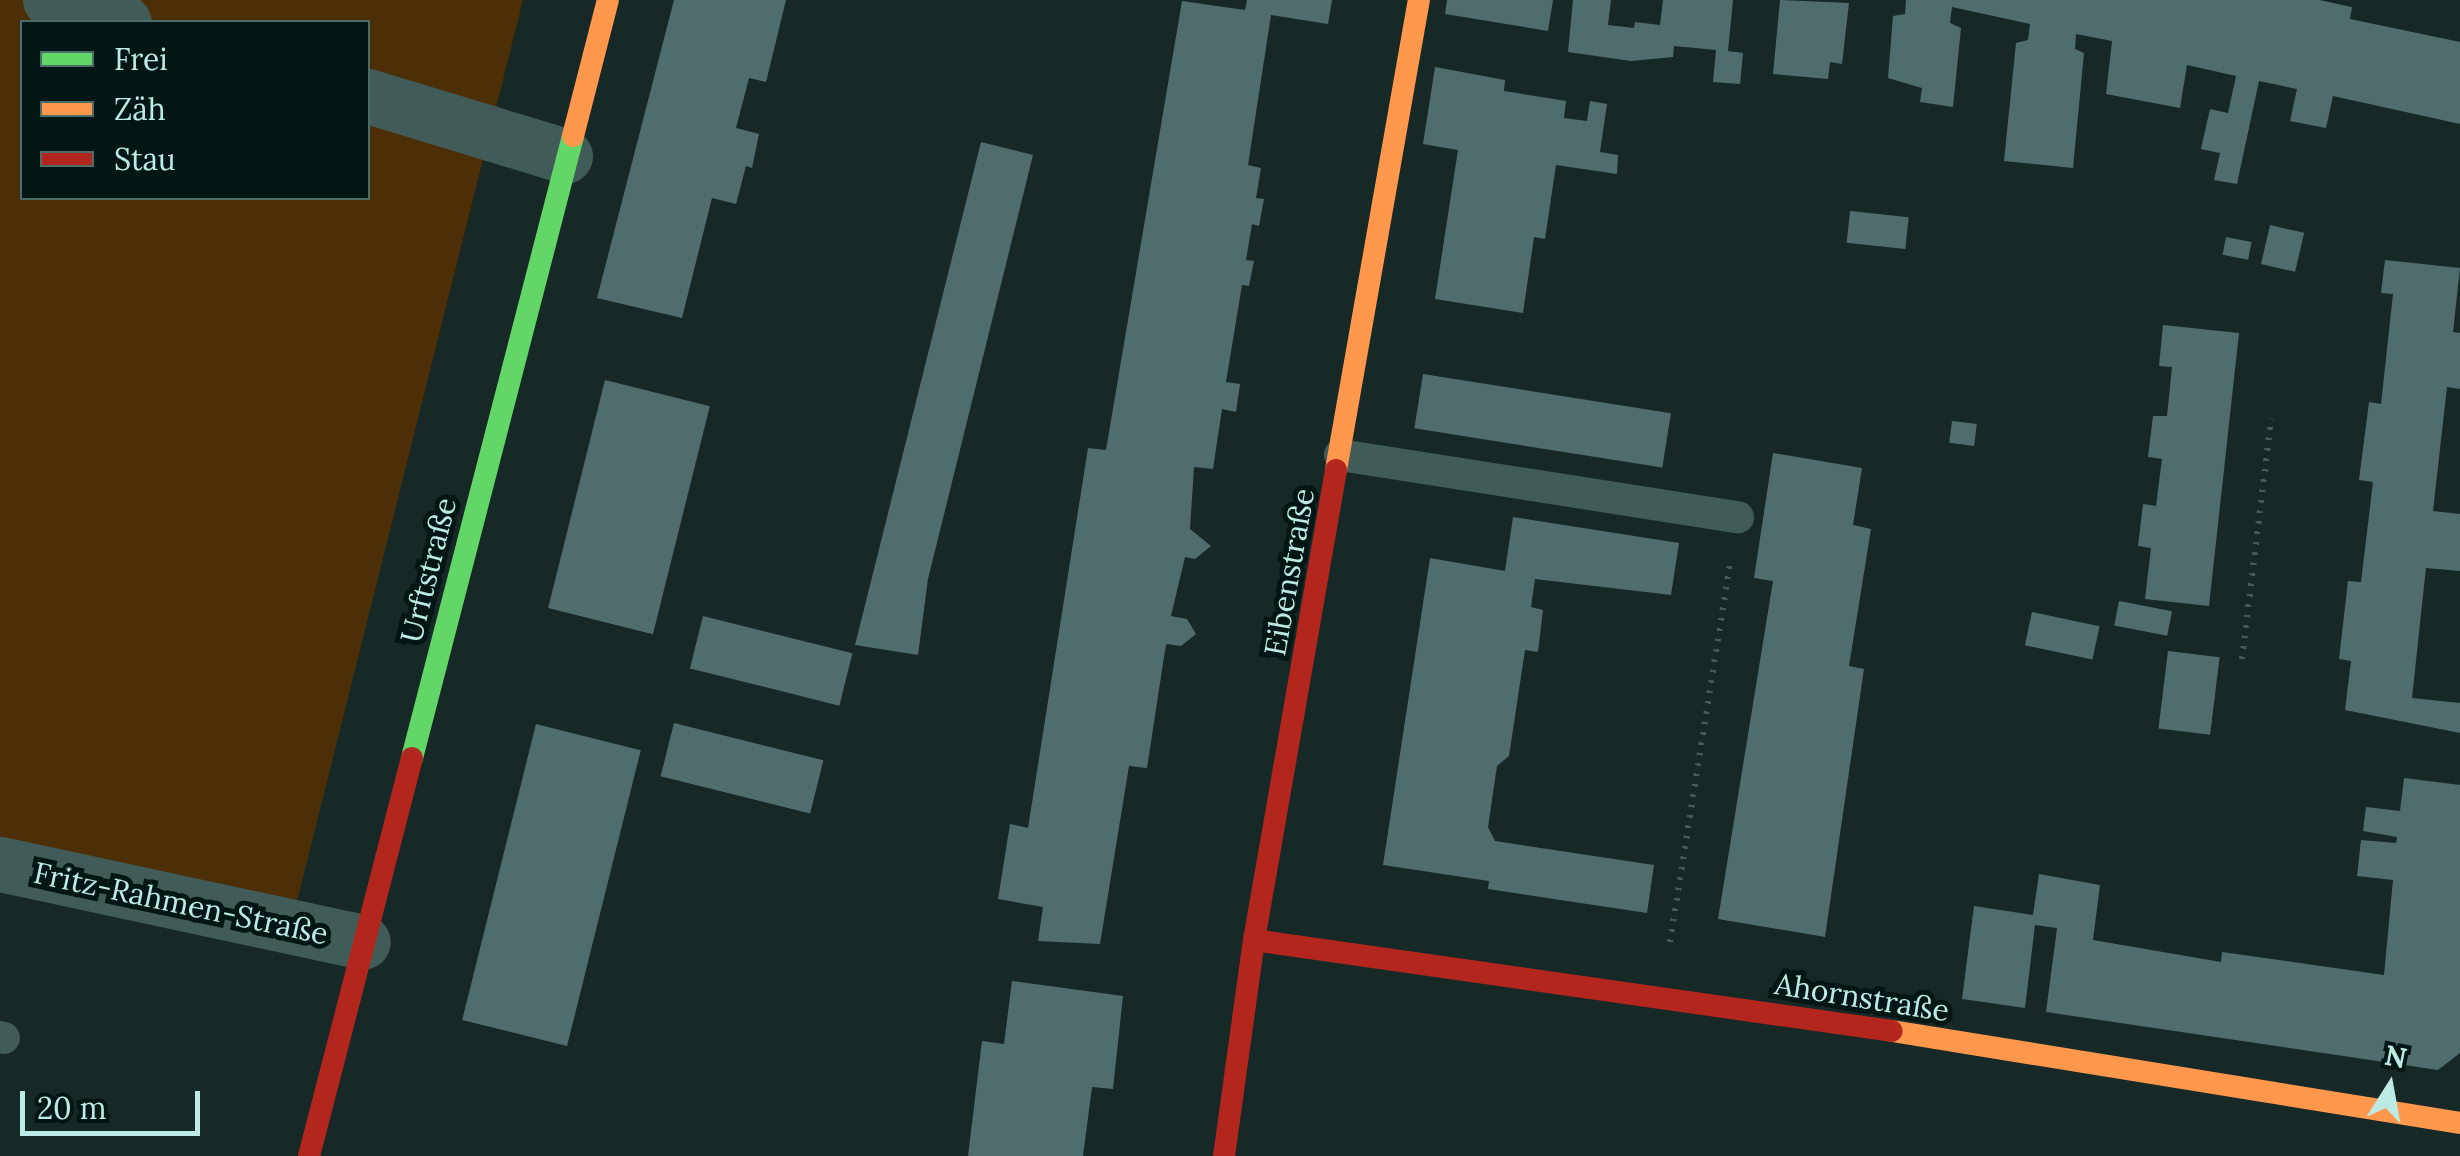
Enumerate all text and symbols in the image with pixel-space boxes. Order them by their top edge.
legend [20,20,370,200]
text: Frei [114,40,168,78]
text: Zäh [114,90,166,128]
text: Stau [114,140,176,178]
street label: Eibenstraße [1257,485,1321,659]
street label: Urftstraße [393,494,463,646]
street label: Fritz-Rahmen-Straße [31,854,331,952]
street label: Ahornstraße [1772,965,1952,1029]
north arrow [2340,1036,2440,1136]
text: N [2382,1037,2410,1076]
scale bar [25,1071,205,1133]
text: 20 m [37,1089,106,1127]

